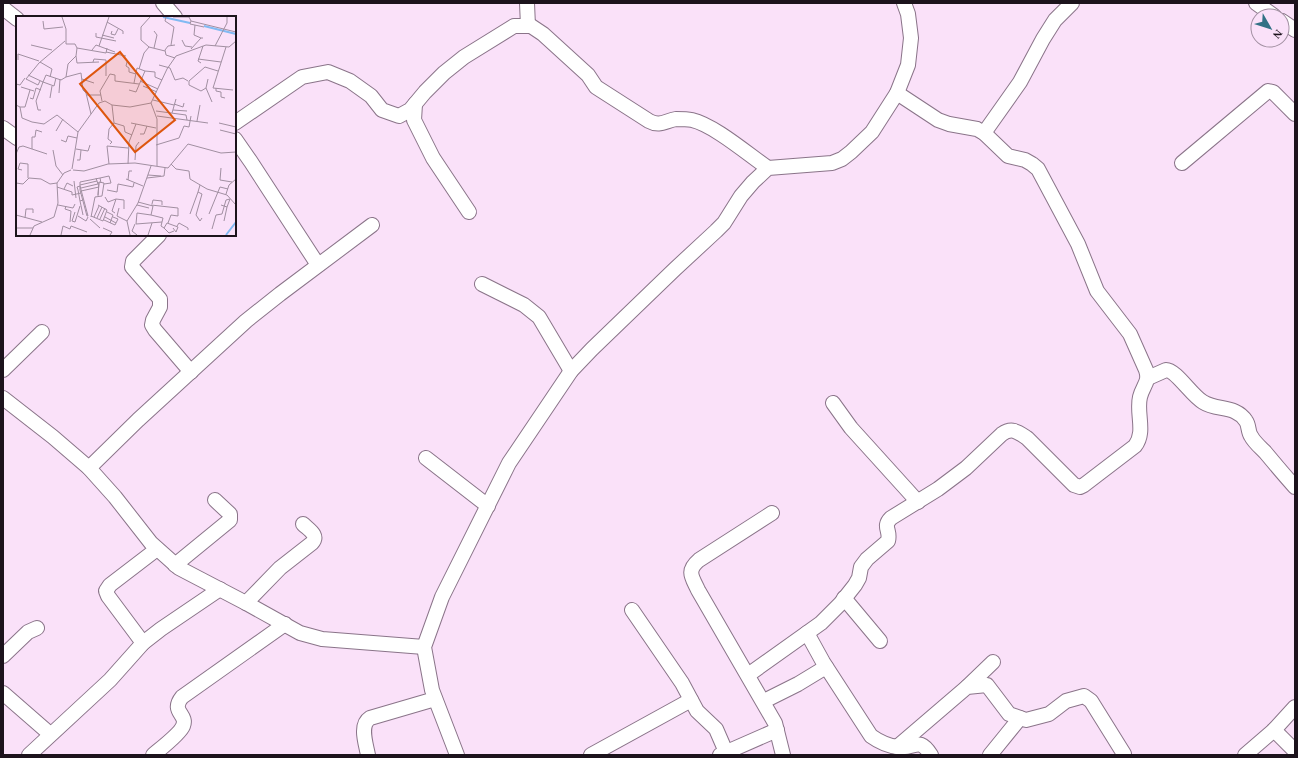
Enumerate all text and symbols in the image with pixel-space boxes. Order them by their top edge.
north arrow [1250,8,1290,48]
inset map [16,16,236,236]
text: N [1271,27,1285,41]

